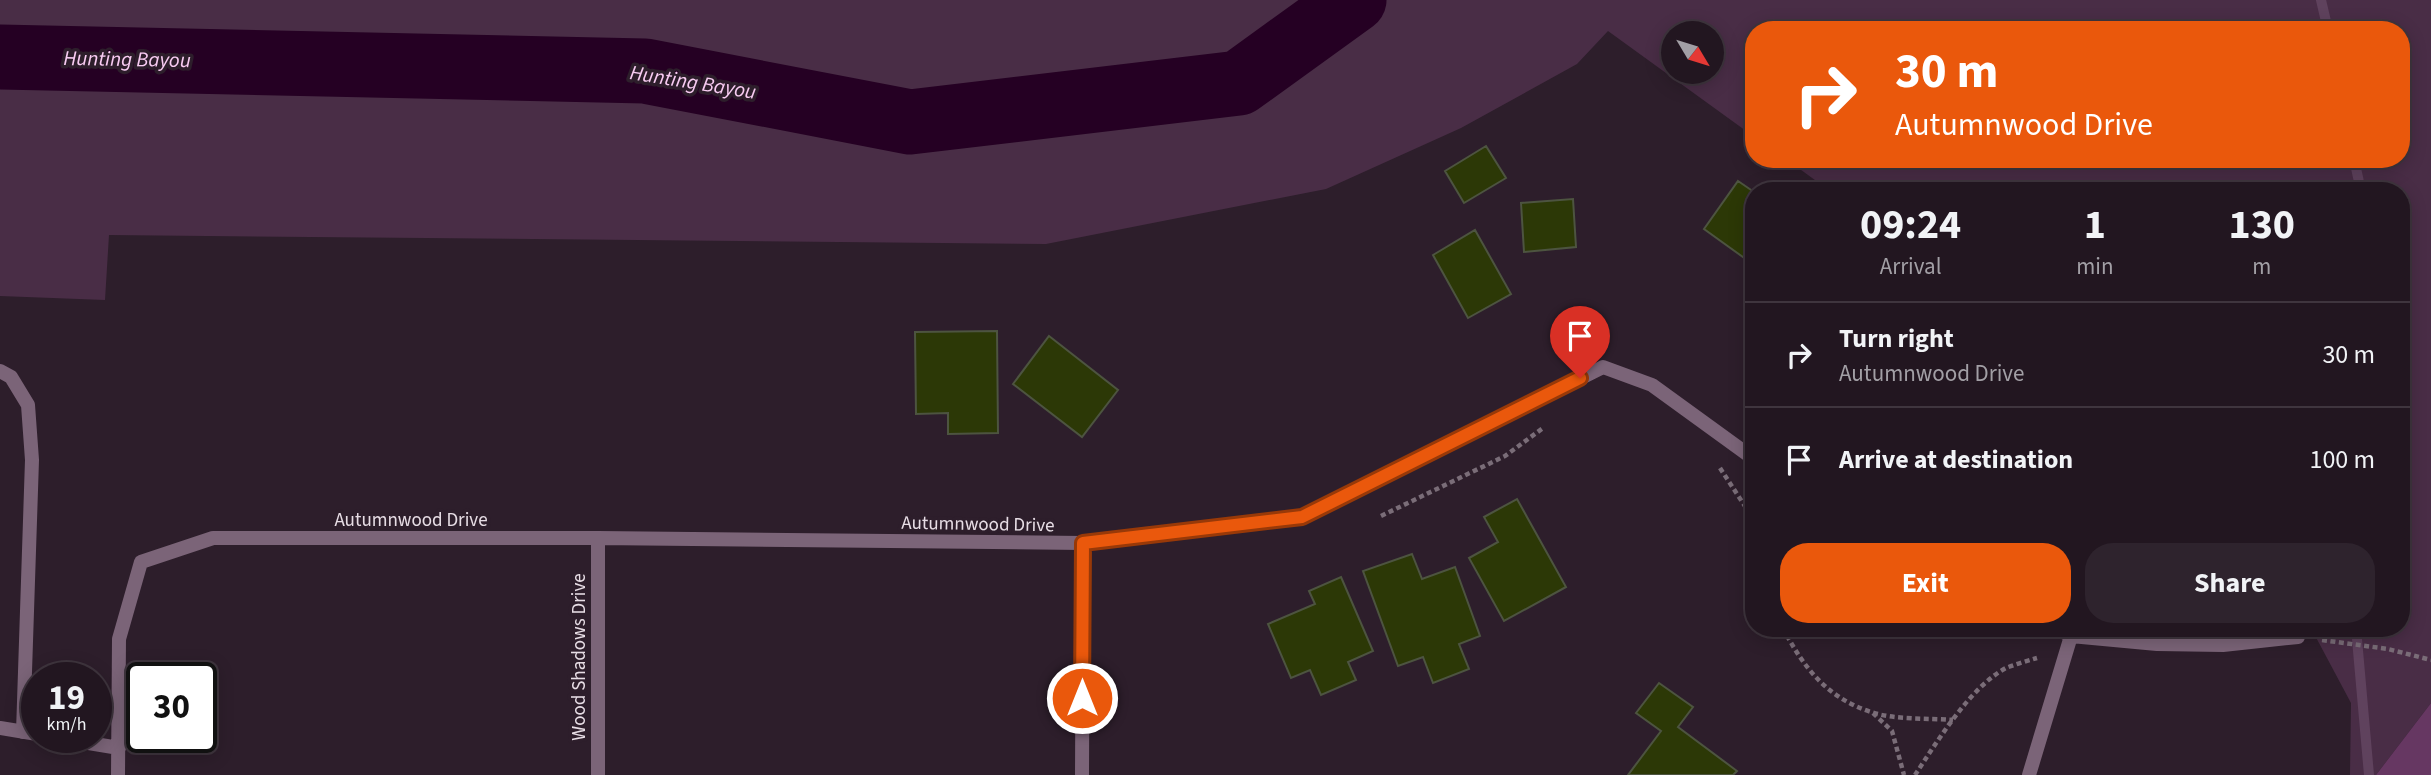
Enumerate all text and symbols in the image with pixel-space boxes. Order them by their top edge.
north arrow [1661,21,1724,84]
map controls [1661,21,1724,84]
text: 30 m [1895,37,1999,107]
water label: Hunting Bayou [63,43,191,75]
icon: right [1780,49,1871,140]
water label: Hunting Bayou [628,57,758,107]
text: Autumnwood Drive [1895,102,2153,148]
text: 09:24 [1860,195,1961,255]
text: 1 [2084,195,2106,255]
text: 130 [2228,195,2295,255]
text: Arrival [1880,250,1942,283]
text: min [2076,250,2114,283]
text: m [2252,250,2271,283]
pin [1550,306,1610,378]
icon: arrive [1561,317,1599,355]
text: Turn right [1839,320,1954,357]
icon: right [1780,336,1818,374]
text: 30 m [2322,336,2375,373]
text: Autumnwood Drive [1839,357,2024,390]
icon: arrive [1780,441,1818,479]
text: Arrive at destination [1839,441,2073,478]
text: 100 m [2309,441,2375,478]
street label: Autumnwood Drive [334,507,488,534]
street label: Autumnwood Drive [901,510,1055,539]
button: Exit [1780,543,2071,623]
button: Share [2085,543,2375,623]
street label: Wood Shadows Drive [566,573,593,741]
position arrow [1045,661,1119,735]
speed limit sign: 30 [126,662,217,753]
text: 19 [48,673,85,723]
text: km/h [47,712,86,737]

